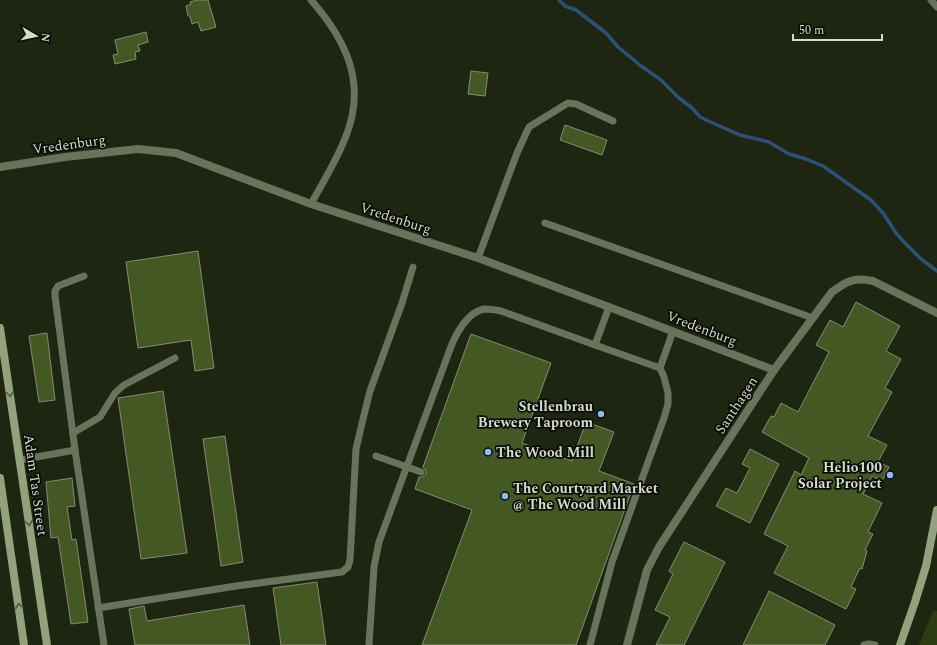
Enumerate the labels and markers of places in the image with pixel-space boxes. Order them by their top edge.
place label: Stellenbrau Brewery Taproom [478,396,594,433]
marker: Stellenbrau Brewery Taproom [596,409,606,419]
place label: The Wood Mill [496,442,595,463]
marker: The Wood Mill [483,447,493,457]
place label: Helio100 Solar Project [798,457,883,494]
marker: Helio100 Solar Project [885,470,895,480]
place label: The Courtyard Market @ The Wood Mill [513,478,659,515]
marker: The Courtyard Market @ The Wood Mill [500,491,510,501]

